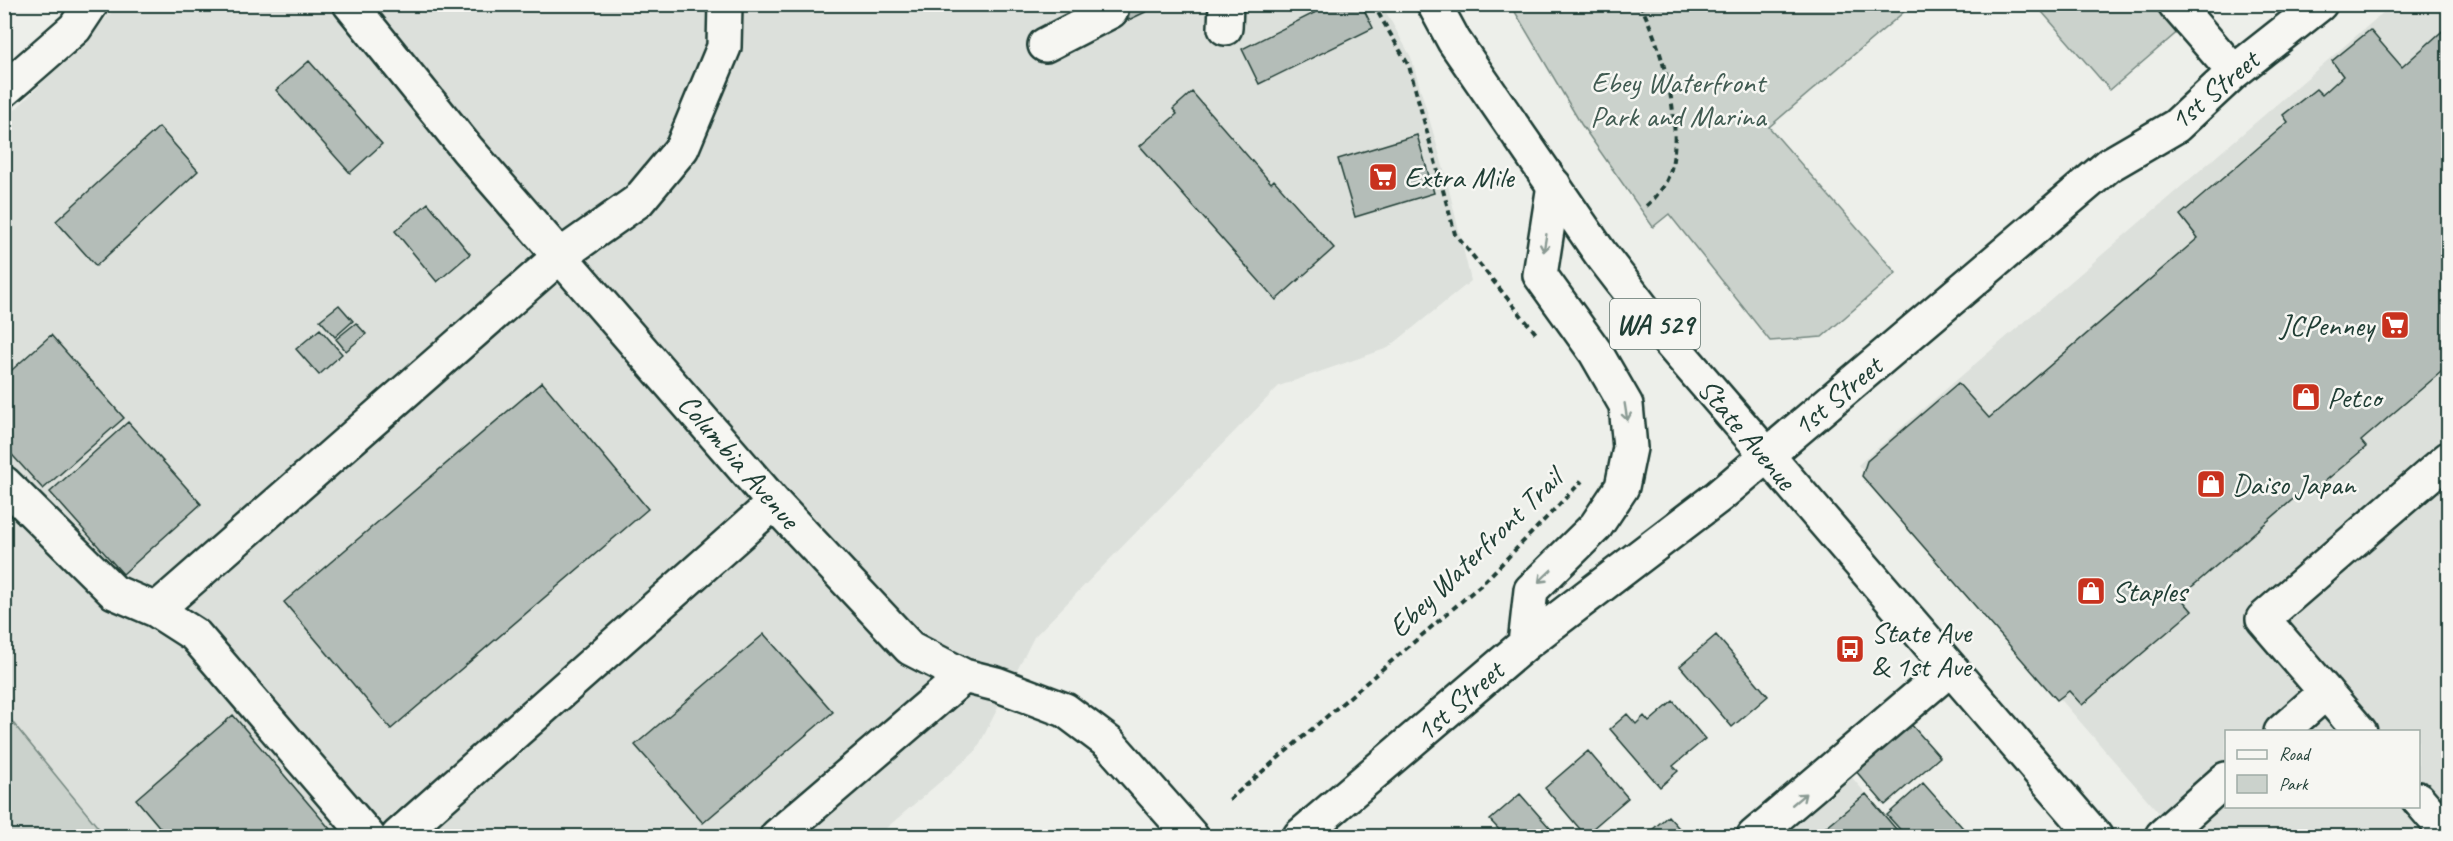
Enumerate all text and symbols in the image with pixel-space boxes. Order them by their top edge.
street label: 1st Street [2161,40,2269,139]
park label: Ebey Waterfront Park and Marina [1590,63,1768,135]
place label: Extra Mile [1404,158,1516,196]
supermarket icon: Extra Mile [1367,161,1399,193]
one-way arrow [1539,233,1550,252]
road number: WA 529 [1610,299,1700,349]
place label: JCPenney [2278,306,2377,344]
supermarket icon: JCPenney [2379,309,2411,341]
street label: 1st Street [1784,346,1892,445]
street label: State Avenue [1689,370,1806,499]
place label: Petco [2327,378,2385,416]
shop icon: Petco [2290,381,2322,413]
street label: Columbia Avenue [670,385,810,538]
one-way arrow [1620,402,1631,421]
street label: Ebey Waterfront Trail [1380,457,1573,645]
place label: Daiso Japan [2232,465,2357,503]
shop icon: Daiso Japan [2195,468,2227,500]
one-way arrow [1538,569,1553,583]
place label: Staples [2112,572,2189,610]
shop icon: Staples [2075,575,2107,607]
place label: State Ave & 1st Ave [1871,613,1973,685]
bus stop icon: State Ave & 1st Ave [1834,633,1866,665]
street label: 1st Street [1407,650,1514,750]
legend [2225,730,2420,808]
text: Road [2279,743,2312,765]
text: Park [2279,773,2309,795]
one-way arrow [1791,792,1807,805]

